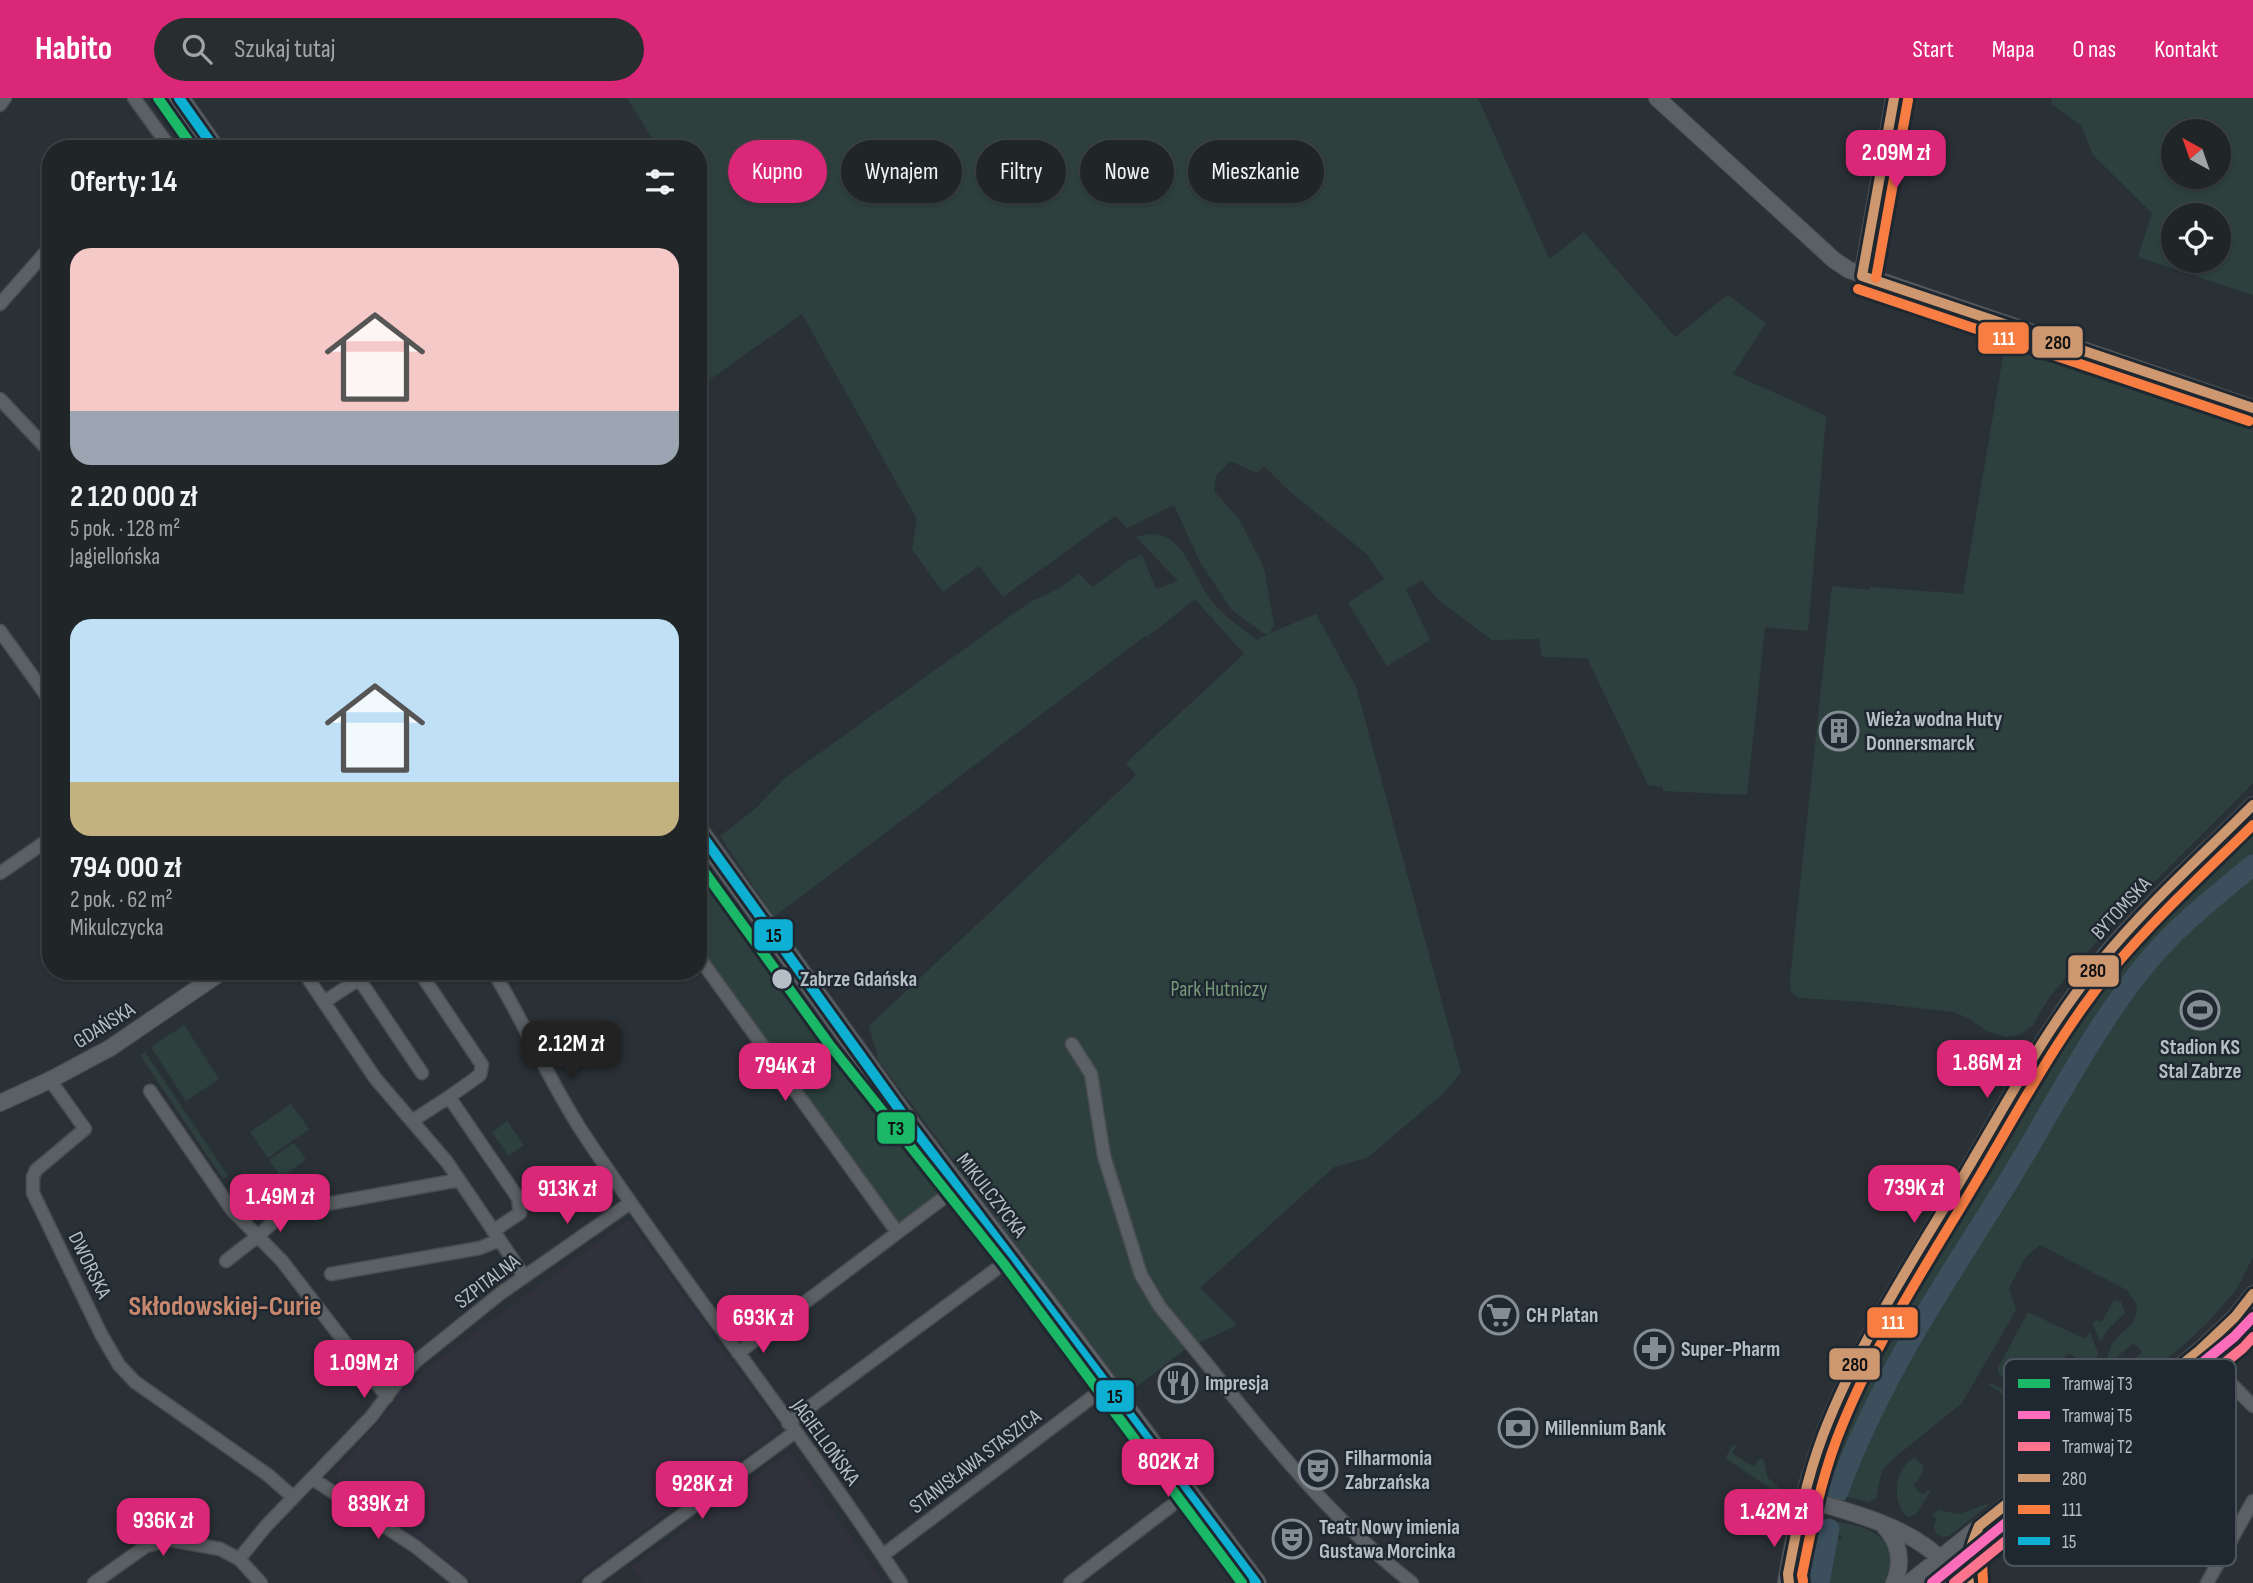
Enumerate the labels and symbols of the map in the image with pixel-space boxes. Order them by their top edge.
north arrow [2161,119,2231,189]
pin: 2.09M zł [1824,130,1968,190]
line badge: 111 [1977,321,2030,355]
line badge: 280 [2031,325,2084,359]
text: 111 [1993,328,2016,351]
text: 280 [2045,332,2071,355]
place label: Wieża wodna Huty Donnersmarck [1866,707,2002,756]
building icon: Wieża wodna Huty Donnersmarck [1818,710,1860,752]
street label: BYTOMSKA [2086,871,2157,945]
line badge: 15 [753,918,794,952]
text: 15 [766,925,782,948]
line badge: 280 [2067,954,2120,988]
text: 280 [2080,960,2106,983]
marker: Zabrze Gdańska [770,967,794,991]
place label: Zabrze Gdańska [800,967,917,992]
park label: Park Hutniczy [1171,977,1267,1002]
sports icon: Stadion KS Stal Zabrze [2179,989,2221,1031]
street label: GDAŃSKA [69,996,140,1054]
pin: 2.12M zł [499,1021,643,1081]
place label: Stadion KS Stal Zabrze [2159,1035,2241,1084]
pin: 1.86M zł [1915,1040,2059,1100]
pin: 794K zł [720,1044,850,1103]
line badge: T3 [876,1111,916,1145]
text: T3 [888,1118,904,1141]
street label: MIKULCZYCKA [951,1148,1033,1243]
pin: 913K zł [502,1166,632,1226]
pin: 739K zł [1849,1166,1979,1225]
pin: 1.49M zł [208,1174,352,1234]
street label: DWORSKA [63,1228,117,1304]
street label: SZPITALNA [450,1248,526,1314]
district label: Skłodowskiej-Curie [129,1290,321,1323]
supermarket icon: CH Platan [1478,1294,1520,1336]
pin: 693K zł [698,1296,828,1355]
place label: CH Platan [1526,1303,1598,1328]
line badge: 111 [1866,1306,1919,1339]
text: 111 [1882,1312,1905,1335]
pharmacy icon: Super-Pharm [1633,1328,1675,1370]
place label: Super-Pharm [1681,1337,1780,1362]
pin: 1.09M zł [292,1340,436,1400]
line badge: 280 [1828,1347,1881,1381]
text: 280 [1842,1354,1868,1377]
legend [2004,1359,2236,1566]
restaurant icon: Impresja [1157,1362,1199,1404]
place label: Impresja [1205,1371,1269,1396]
text: Tramwaj T3 [2062,1373,2133,1396]
line badge: 15 [1095,1379,1135,1413]
text: 15 [1107,1386,1123,1409]
street label: JAGIELLOŃSKA [785,1394,866,1491]
street label: STANISŁAWA STASZICA [905,1403,1047,1519]
text: Tramwaj T5 [2062,1405,2132,1428]
bank icon: Millennium Bank [1497,1407,1539,1449]
place label: Millennium Bank [1545,1416,1666,1441]
text: Tramwaj T2 [2062,1436,2133,1459]
pin: 802K zł [1103,1440,1233,1499]
place label: Filharmonia Zabrzańska [1345,1446,1432,1495]
theatre icon: Filharmonia Zabrzańska [1297,1449,1339,1491]
pin: 928K zł [637,1462,767,1521]
text: 280 [2062,1468,2087,1491]
pin: 839K zł [313,1482,443,1541]
pin: 1.42M zł [1702,1490,1846,1549]
pin: 936K zł [98,1498,228,1558]
text: 111 [2062,1499,2082,1522]
place label: Teatr Nowy imienia Gustawa Morcinka [1319,1515,1460,1564]
theatre icon: Teatr Nowy imienia Gustawa Morcinka [1271,1518,1313,1560]
text: 15 [2062,1531,2076,1554]

